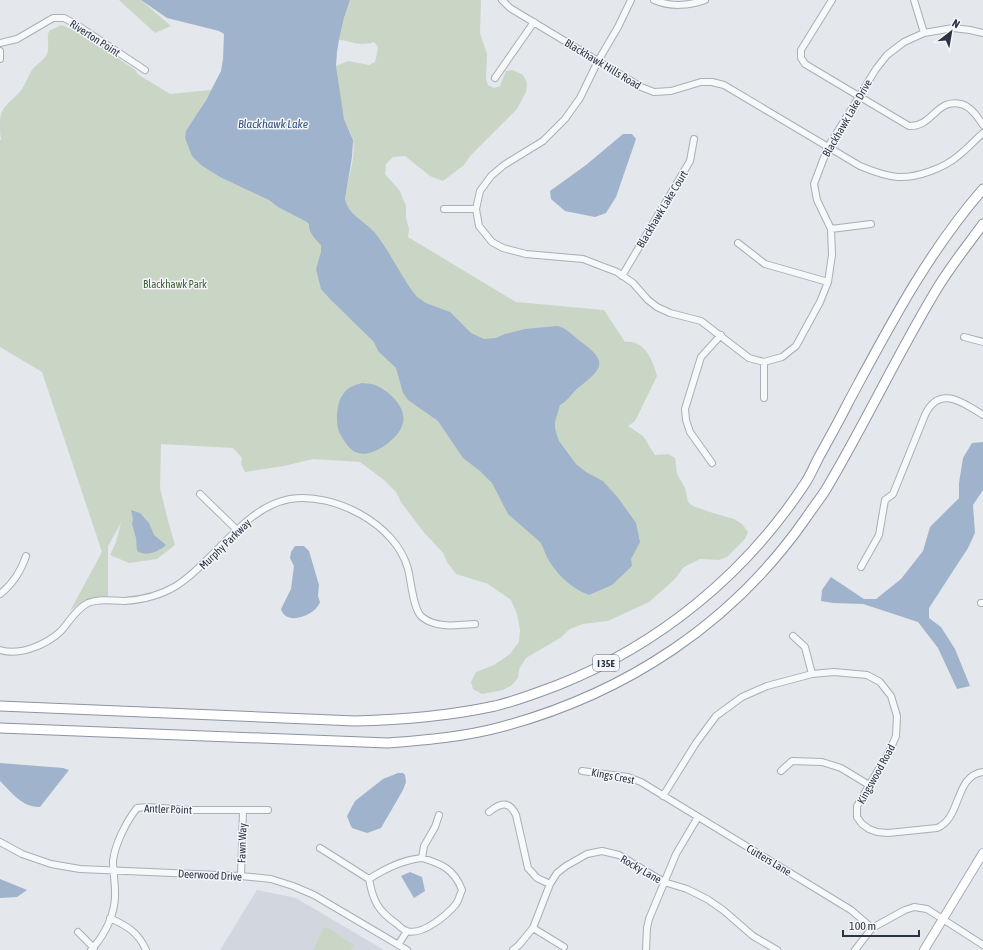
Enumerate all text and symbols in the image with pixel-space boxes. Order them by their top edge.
north arrow [931,12,971,52]
street label: Riverton Point [68,17,122,59]
text: N [950,17,962,30]
street label: Blackhawk Hills Road [563,37,643,91]
street label: Blackhawk Lake Drive [820,77,874,159]
water label: Blackhawk Lake [238,117,309,131]
street label: Blackhawk Lake Court [634,168,690,250]
park label: Blackhawk Park [143,278,207,290]
street label: Murphy Parkway [197,516,254,572]
road number: I 35E [593,655,619,671]
street label: Kingswood Road [855,742,897,806]
street label: Kings Crest [590,766,636,786]
street label: Antler Point [144,802,192,816]
street label: Fawn Way [235,822,249,863]
street label: Cutters Lane [745,842,793,878]
street label: Rocky Lane [618,852,664,886]
street label: Deerwood Drive [178,867,242,883]
scale bar [843,912,919,938]
text: 100 m [849,919,876,933]

